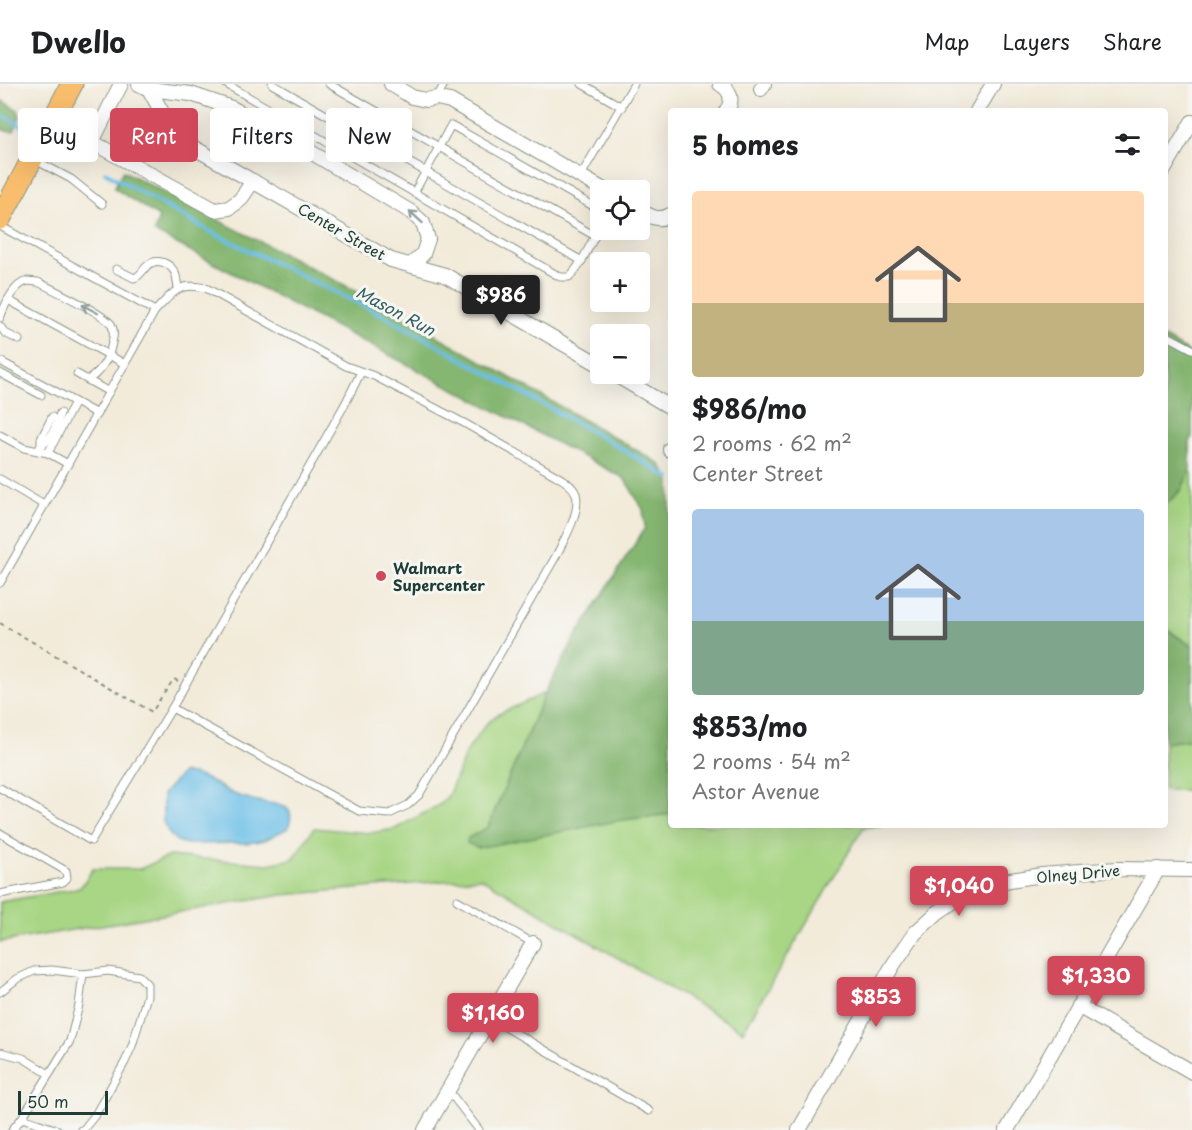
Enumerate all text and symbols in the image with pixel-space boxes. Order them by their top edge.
text: Dwello [30,20,126,63]
text: Map [925,25,969,57]
text: Layers [1002,25,1070,57]
text: Share [1103,25,1162,57]
chip: Buy [18,108,98,162]
chip: Rent [110,108,198,162]
chip: Filters [210,108,314,162]
chip: New [326,108,412,162]
text: 5 homes [692,125,798,164]
icon: filters [1111,128,1144,161]
map controls [590,180,650,384]
button: locate [590,180,650,240]
street label: Center Street [294,197,390,265]
one-way arrow [409,210,424,224]
icon: home [864,230,972,338]
button: + [590,252,650,312]
pin: $986 [465,275,537,326]
water label: Mason Run [352,279,441,341]
text: $986 [476,279,526,309]
one-way arrow [81,303,99,315]
button: − [590,324,650,384]
text: $986/mo [692,389,807,428]
text: 2 rooms · 62 m² [692,428,852,458]
text: Center Street [692,458,823,488]
icon: home [864,548,972,656]
place label: Walmart Supercenter [393,556,485,596]
marker: Walmart Supercenter [374,569,388,583]
text: $853/mo [692,707,807,746]
text: 2 rooms · 54 m² [692,746,851,776]
text: Astor Avenue [692,776,820,806]
street label: Olney Drive [1035,858,1121,888]
pin: $1,040 [910,866,1008,917]
text: $1,040 [924,870,994,900]
pin: $1,330 [1047,956,1145,1007]
text: $1,330 [1061,960,1131,990]
pin: $853 [840,977,912,1028]
text: $853 [851,981,901,1011]
pin: $1,160 [444,993,542,1044]
text: $1,160 [461,997,525,1027]
scale bar [18,1088,108,1116]
text: 50 m [27,1089,68,1113]

